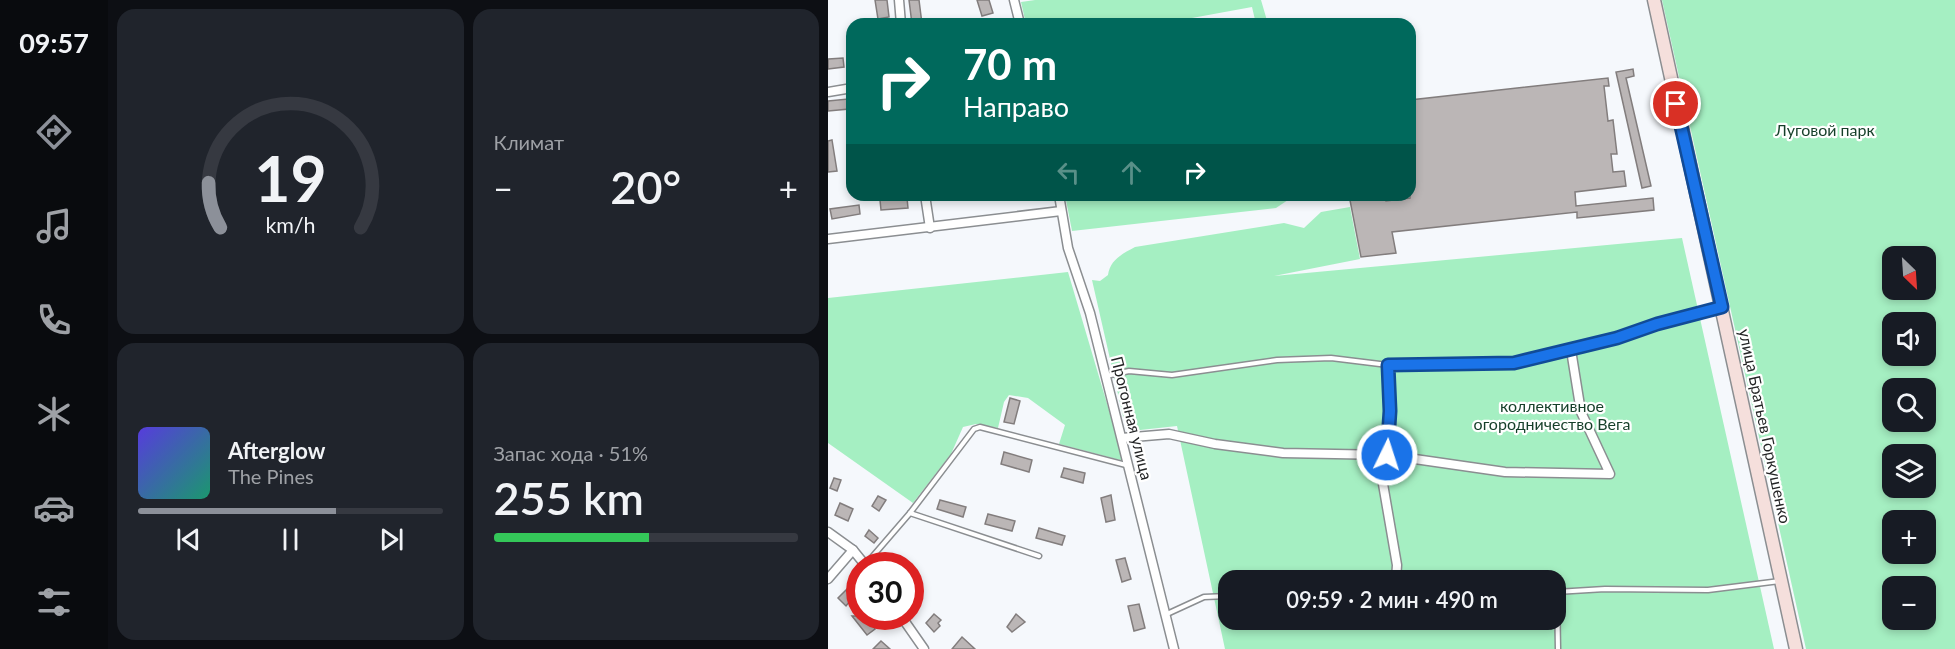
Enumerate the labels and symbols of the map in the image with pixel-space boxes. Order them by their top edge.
pin [1650,78,1701,129]
park label: Луговой парк [1774,120,1875,139]
north arrow [1882,246,1936,300]
street label: улица Братьев Горкушенко [1736,327,1795,525]
street label: Прогонная улица [1108,354,1157,482]
park label: коллективное огородничество Вега [1474,396,1630,433]
position arrow [1355,423,1419,487]
speed limit sign: 30 [846,552,924,630]

